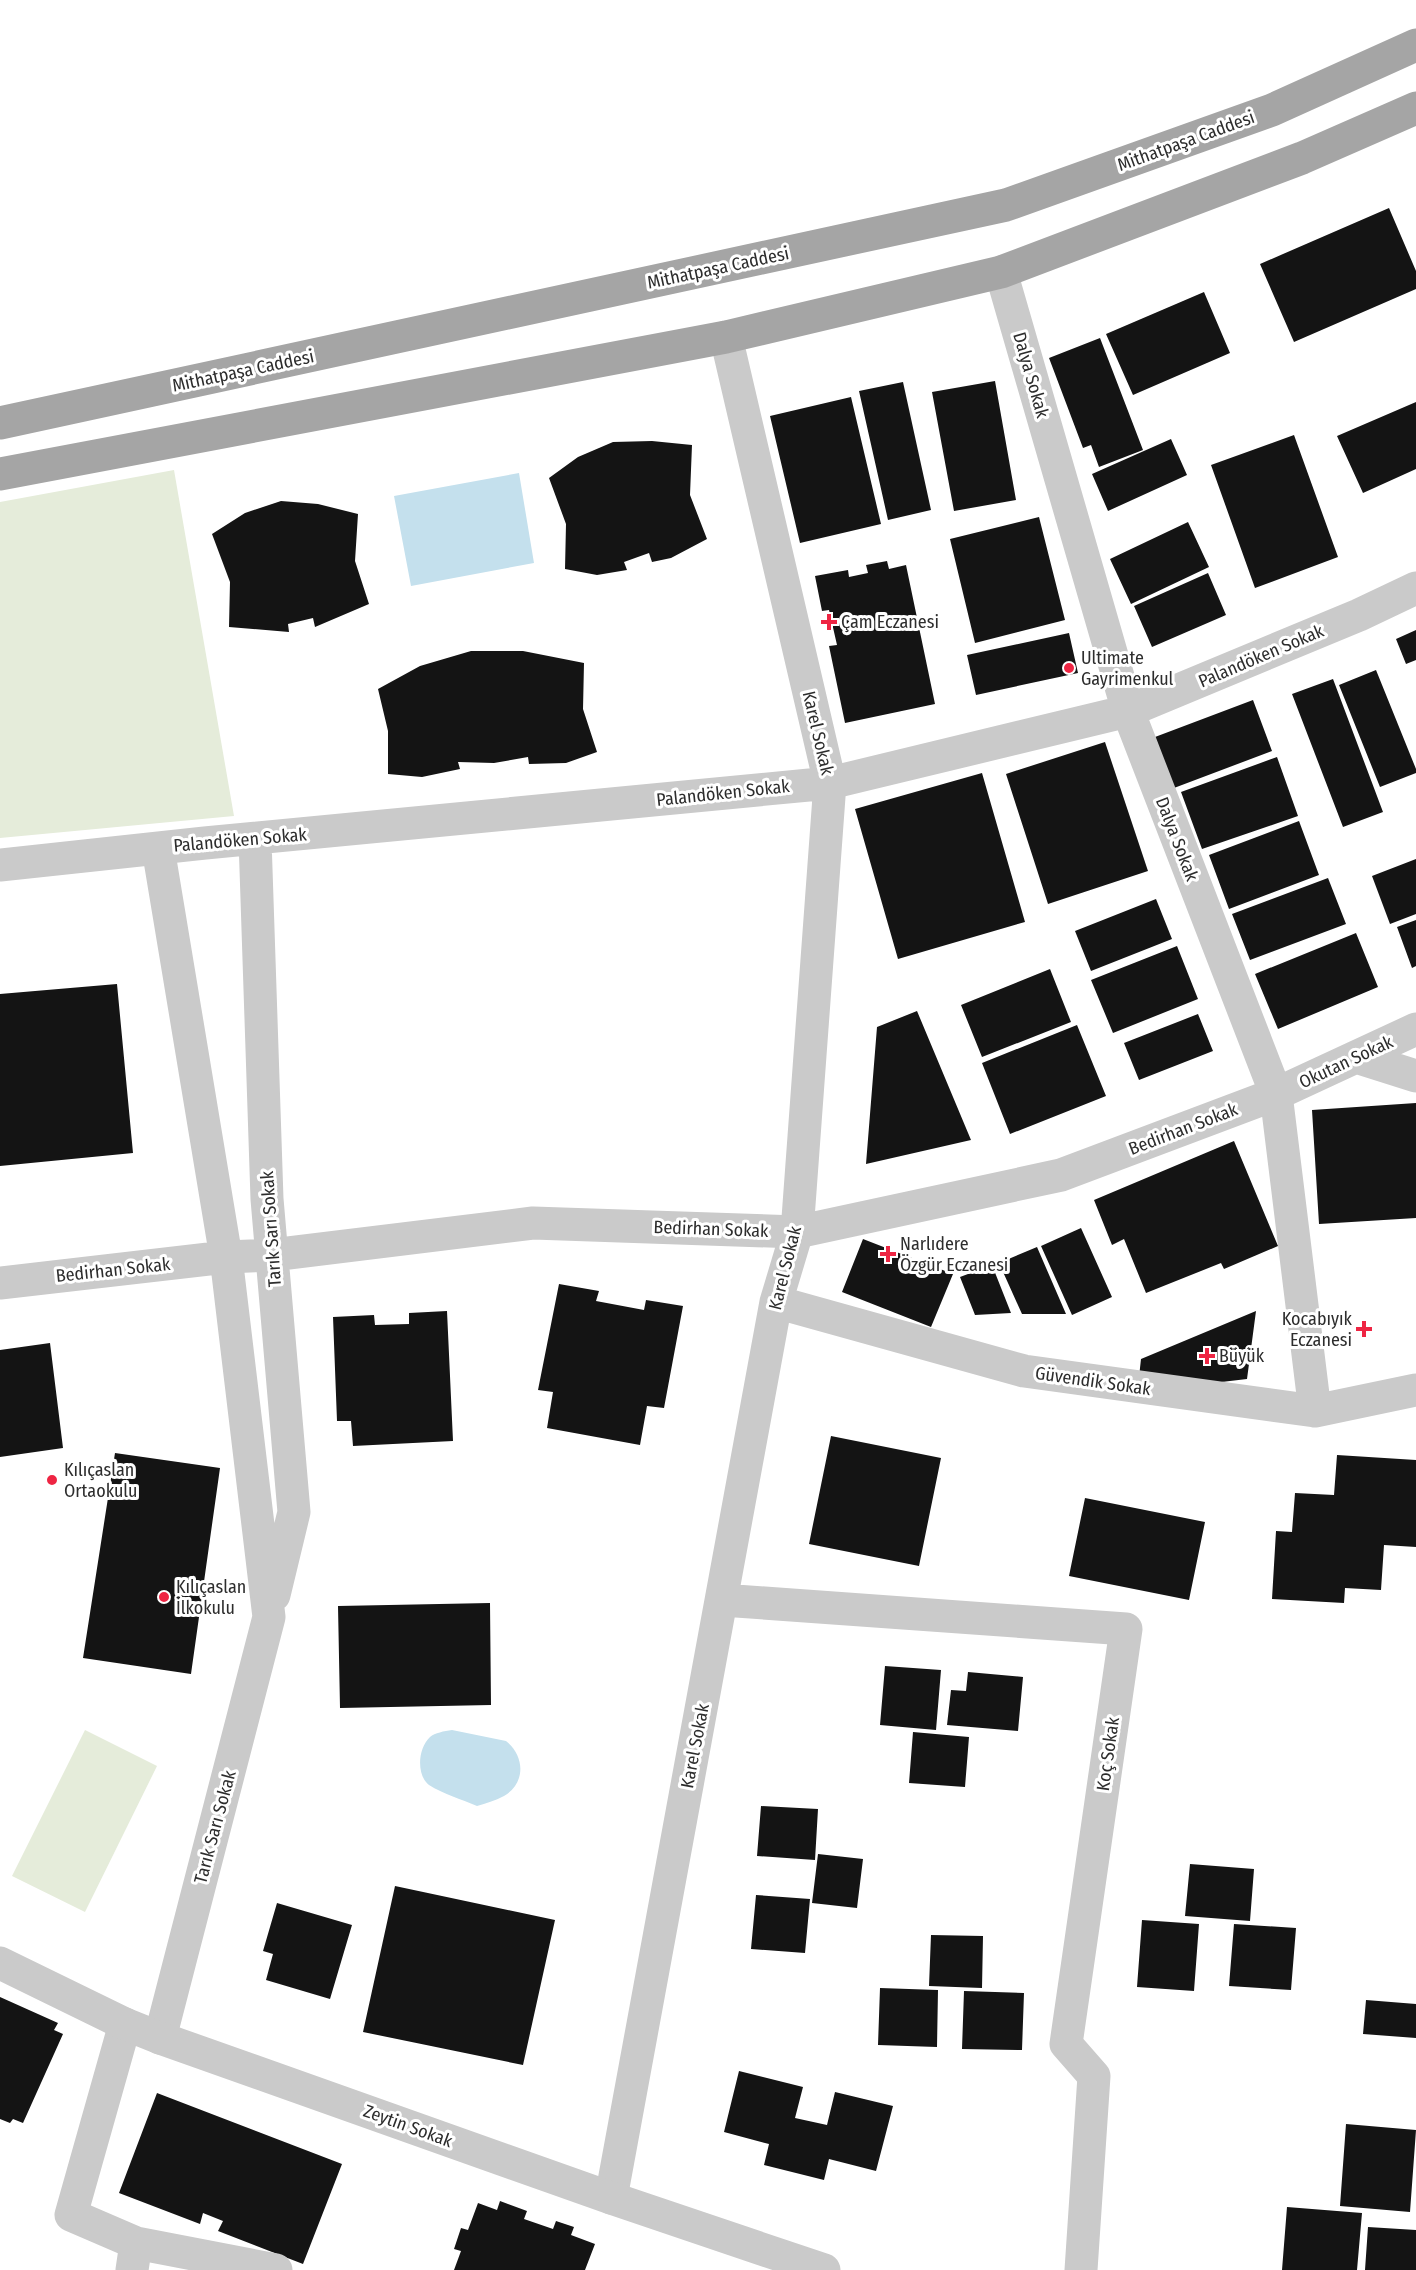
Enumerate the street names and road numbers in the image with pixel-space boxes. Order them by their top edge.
street label: Mithatpaşa Caddesi [1114,106,1258,176]
street label: Mithatpaşa Caddesi [645,242,791,294]
street label: Dalya Sokak [1008,330,1054,421]
street label: Mithatpaşa Caddesi [170,345,316,397]
street label: Palandöken Sokak [1195,620,1327,692]
street label: Karel Sokak [798,689,838,778]
street label: Palandöken Sokak [655,775,791,811]
street label: Dalya Sokak [1151,794,1203,885]
street label: Palandöken Sokak [172,823,308,857]
street label: Okutan Sokak [1296,1030,1397,1093]
street label: Bedirhan Sokak [1125,1098,1241,1160]
street label: Tarık Sarı Sokak [256,1170,286,1288]
street label: Bedirhan Sokak [653,1216,769,1242]
street label: Karel Sokak [764,1223,806,1312]
street label: Bedirhan Sokak [55,1253,172,1287]
street label: Güvendik Sokak [1034,1362,1153,1400]
street label: Karel Sokak [676,1701,714,1790]
street label: Koç Sokak [1092,1715,1124,1792]
street label: Tarık Sarı Sokak [189,1767,241,1886]
street label: Zeytin Sokak [361,2100,456,2152]

